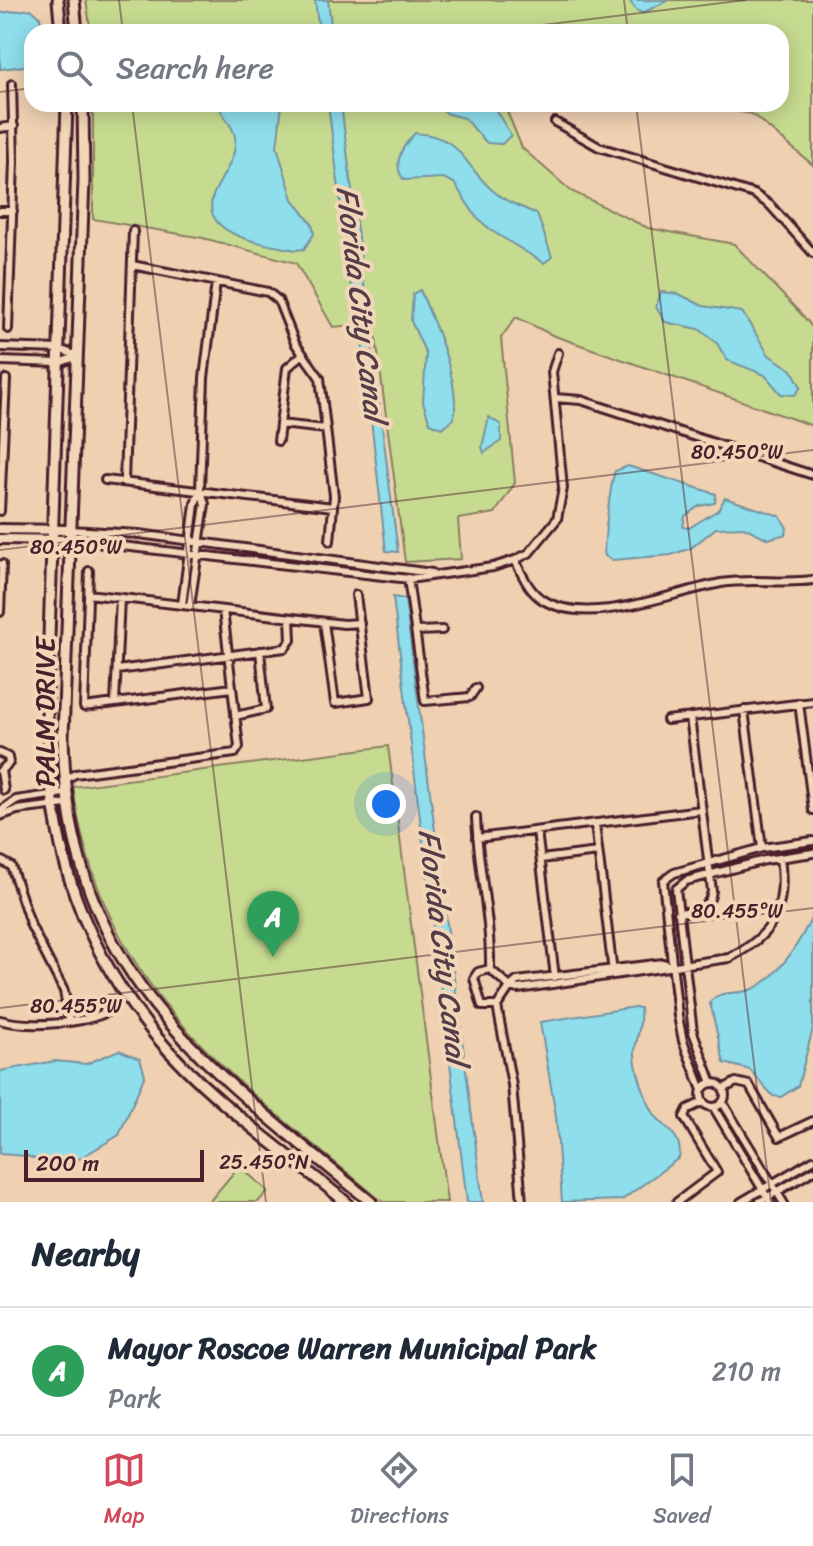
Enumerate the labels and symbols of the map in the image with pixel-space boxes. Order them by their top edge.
water label: Florida City Canal [320,183,403,431]
text: 80.450°W [691,435,784,470]
text: 80.450°W [30,530,123,565]
street label: PALM DRIVE [20,635,69,787]
your location [366,784,406,824]
water label: Florida City Canal [402,826,485,1074]
pin: A [247,891,299,957]
text: 80.455°W [691,894,783,929]
text: 80.455°W [30,989,122,1024]
text: 25.450°N [219,1145,309,1180]
scale bar [24,1146,204,1182]

